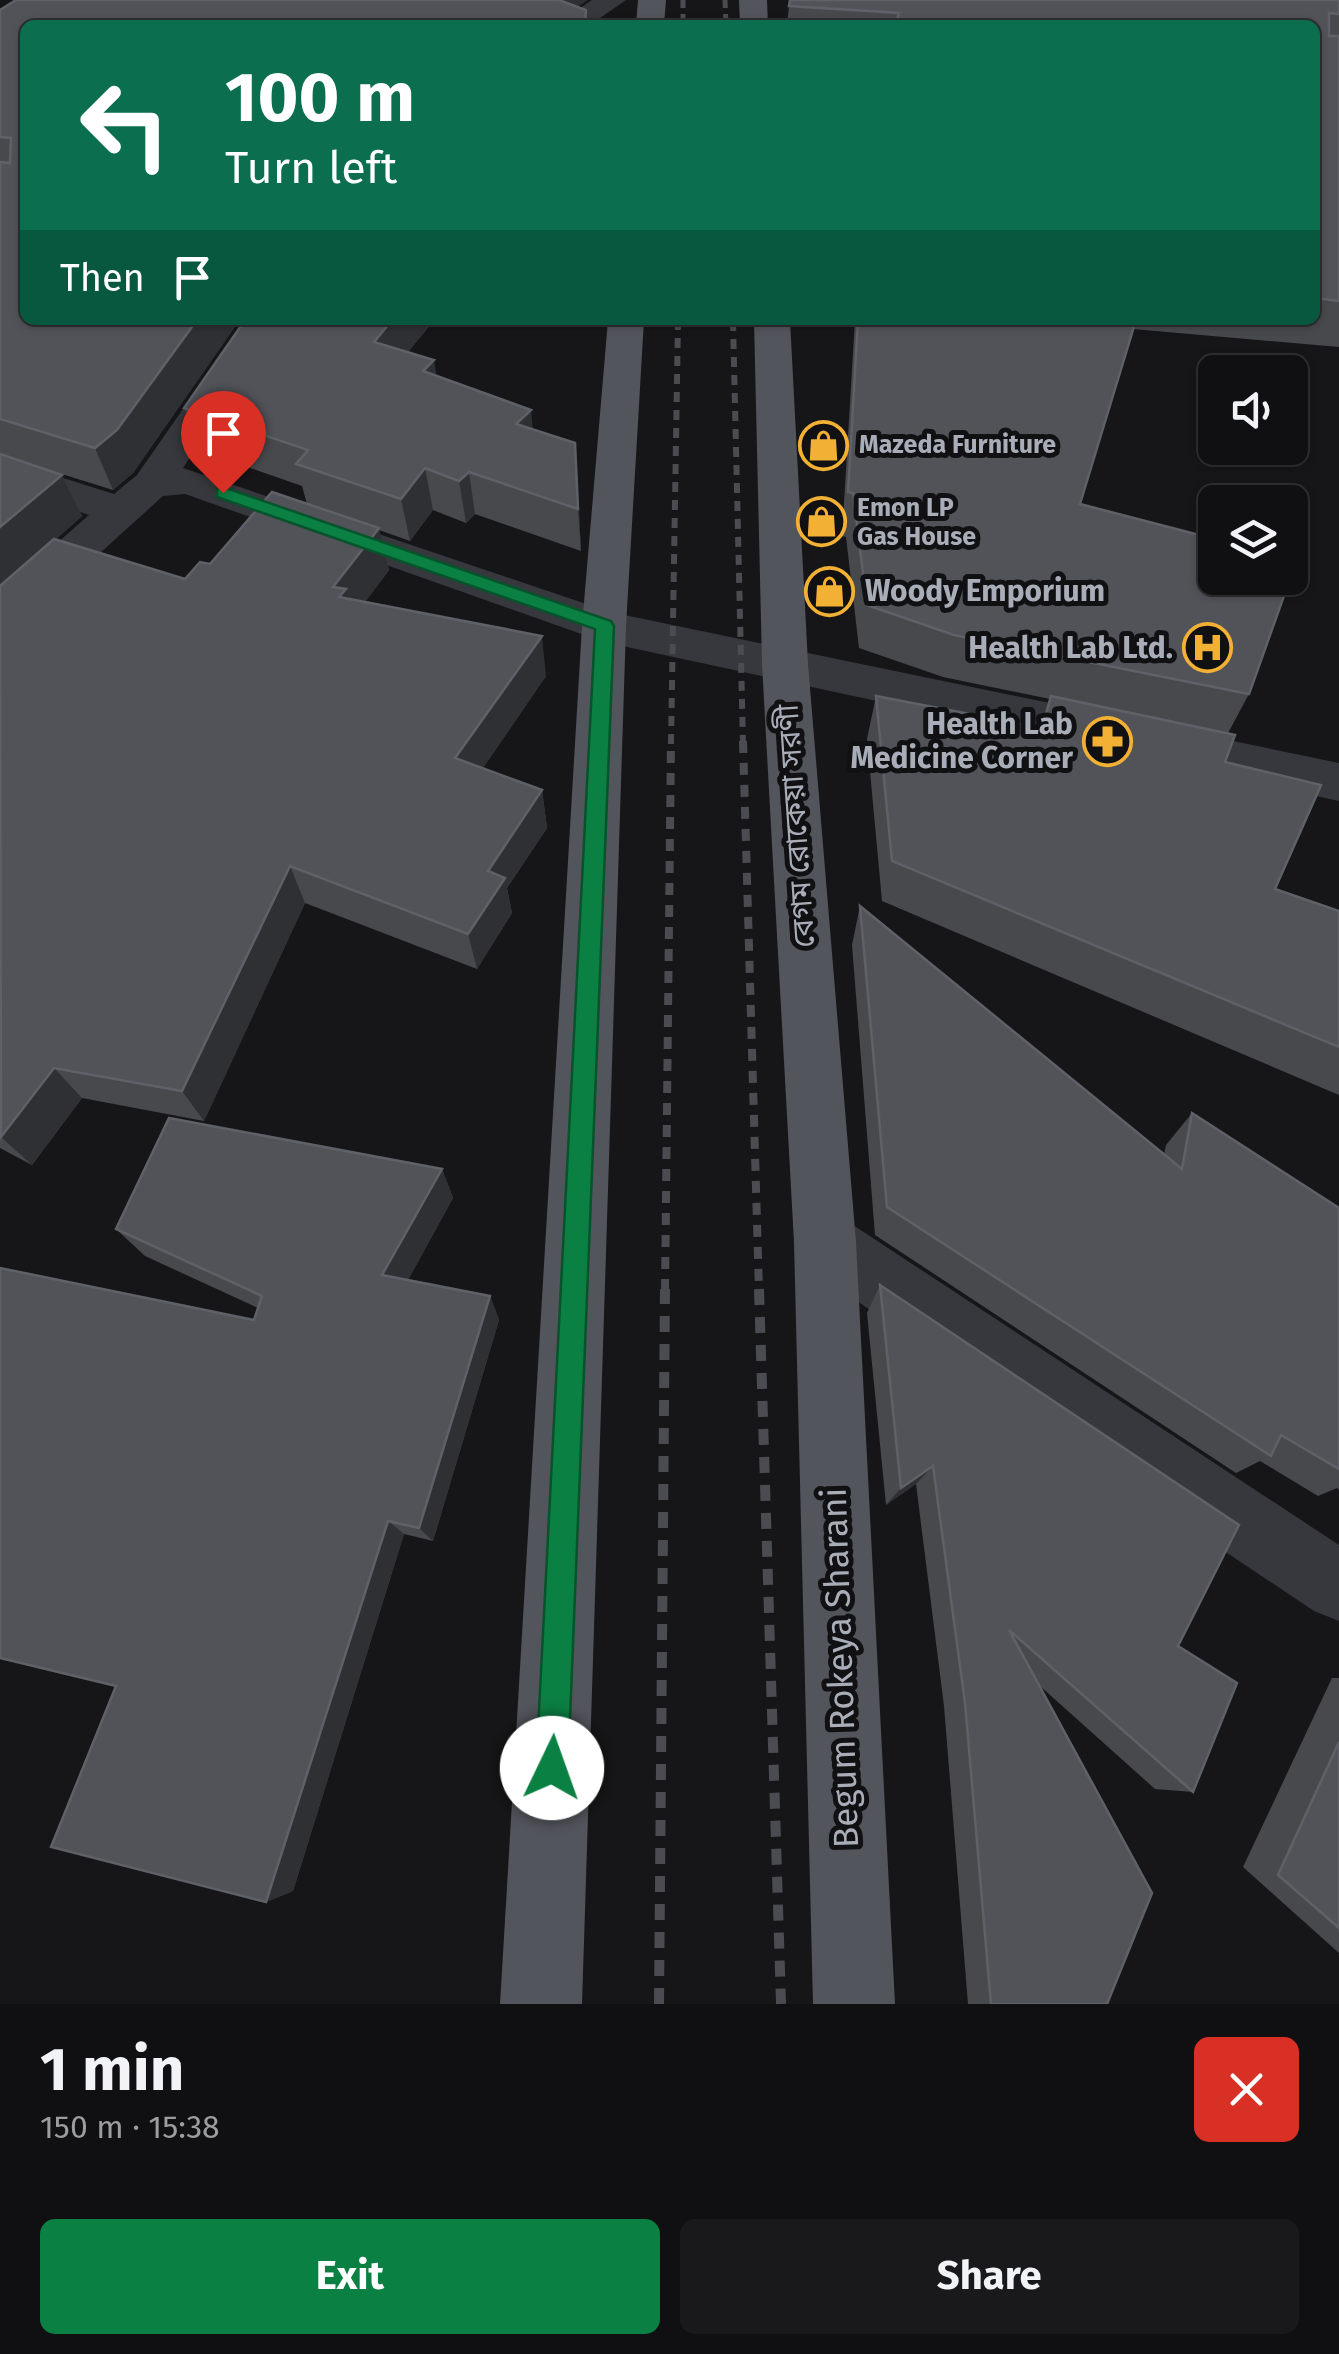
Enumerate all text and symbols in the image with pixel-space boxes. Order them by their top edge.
text: 100 m [225,56,415,140]
icon: left [60,60,190,190]
text: Turn left [225,141,397,195]
icon: arrive [165,250,220,305]
text: Then [60,255,145,301]
map controls [1198,355,1308,595]
button: sound [1198,355,1308,465]
pin [181,391,266,494]
icon: arrive [196,406,251,461]
shop icon: Mazeda Furniture [798,419,850,471]
place label: Mazeda Furniture [859,430,1056,460]
button: layers [1198,485,1308,595]
place label: Emon LP Gas House [857,493,976,552]
shop icon: Emon LP Gas House [796,496,848,548]
shop icon: Woody Emporium [804,565,856,617]
place label: Woody Emporium [865,573,1105,609]
hospital icon: Health Lab Ltd. [1182,622,1234,674]
place label: Health Lab Ltd. [968,630,1173,666]
street label: বেগম রোকেয়া সরণী [769,702,822,949]
place label: Health Lab Medicine Corner [850,706,1074,776]
pharmacy icon: Health Lab Medicine Corner [1082,715,1134,767]
street label: Begum Rokeya Sharani [813,1487,867,1849]
position arrow [500,1716,604,1820]
text: 1 min [40,2034,184,2106]
button: close [1194,2037,1299,2142]
text: 150 m · 15:38 [40,2108,220,2146]
button: Exit [40,2219,660,2334]
button: Share [680,2219,1299,2334]

